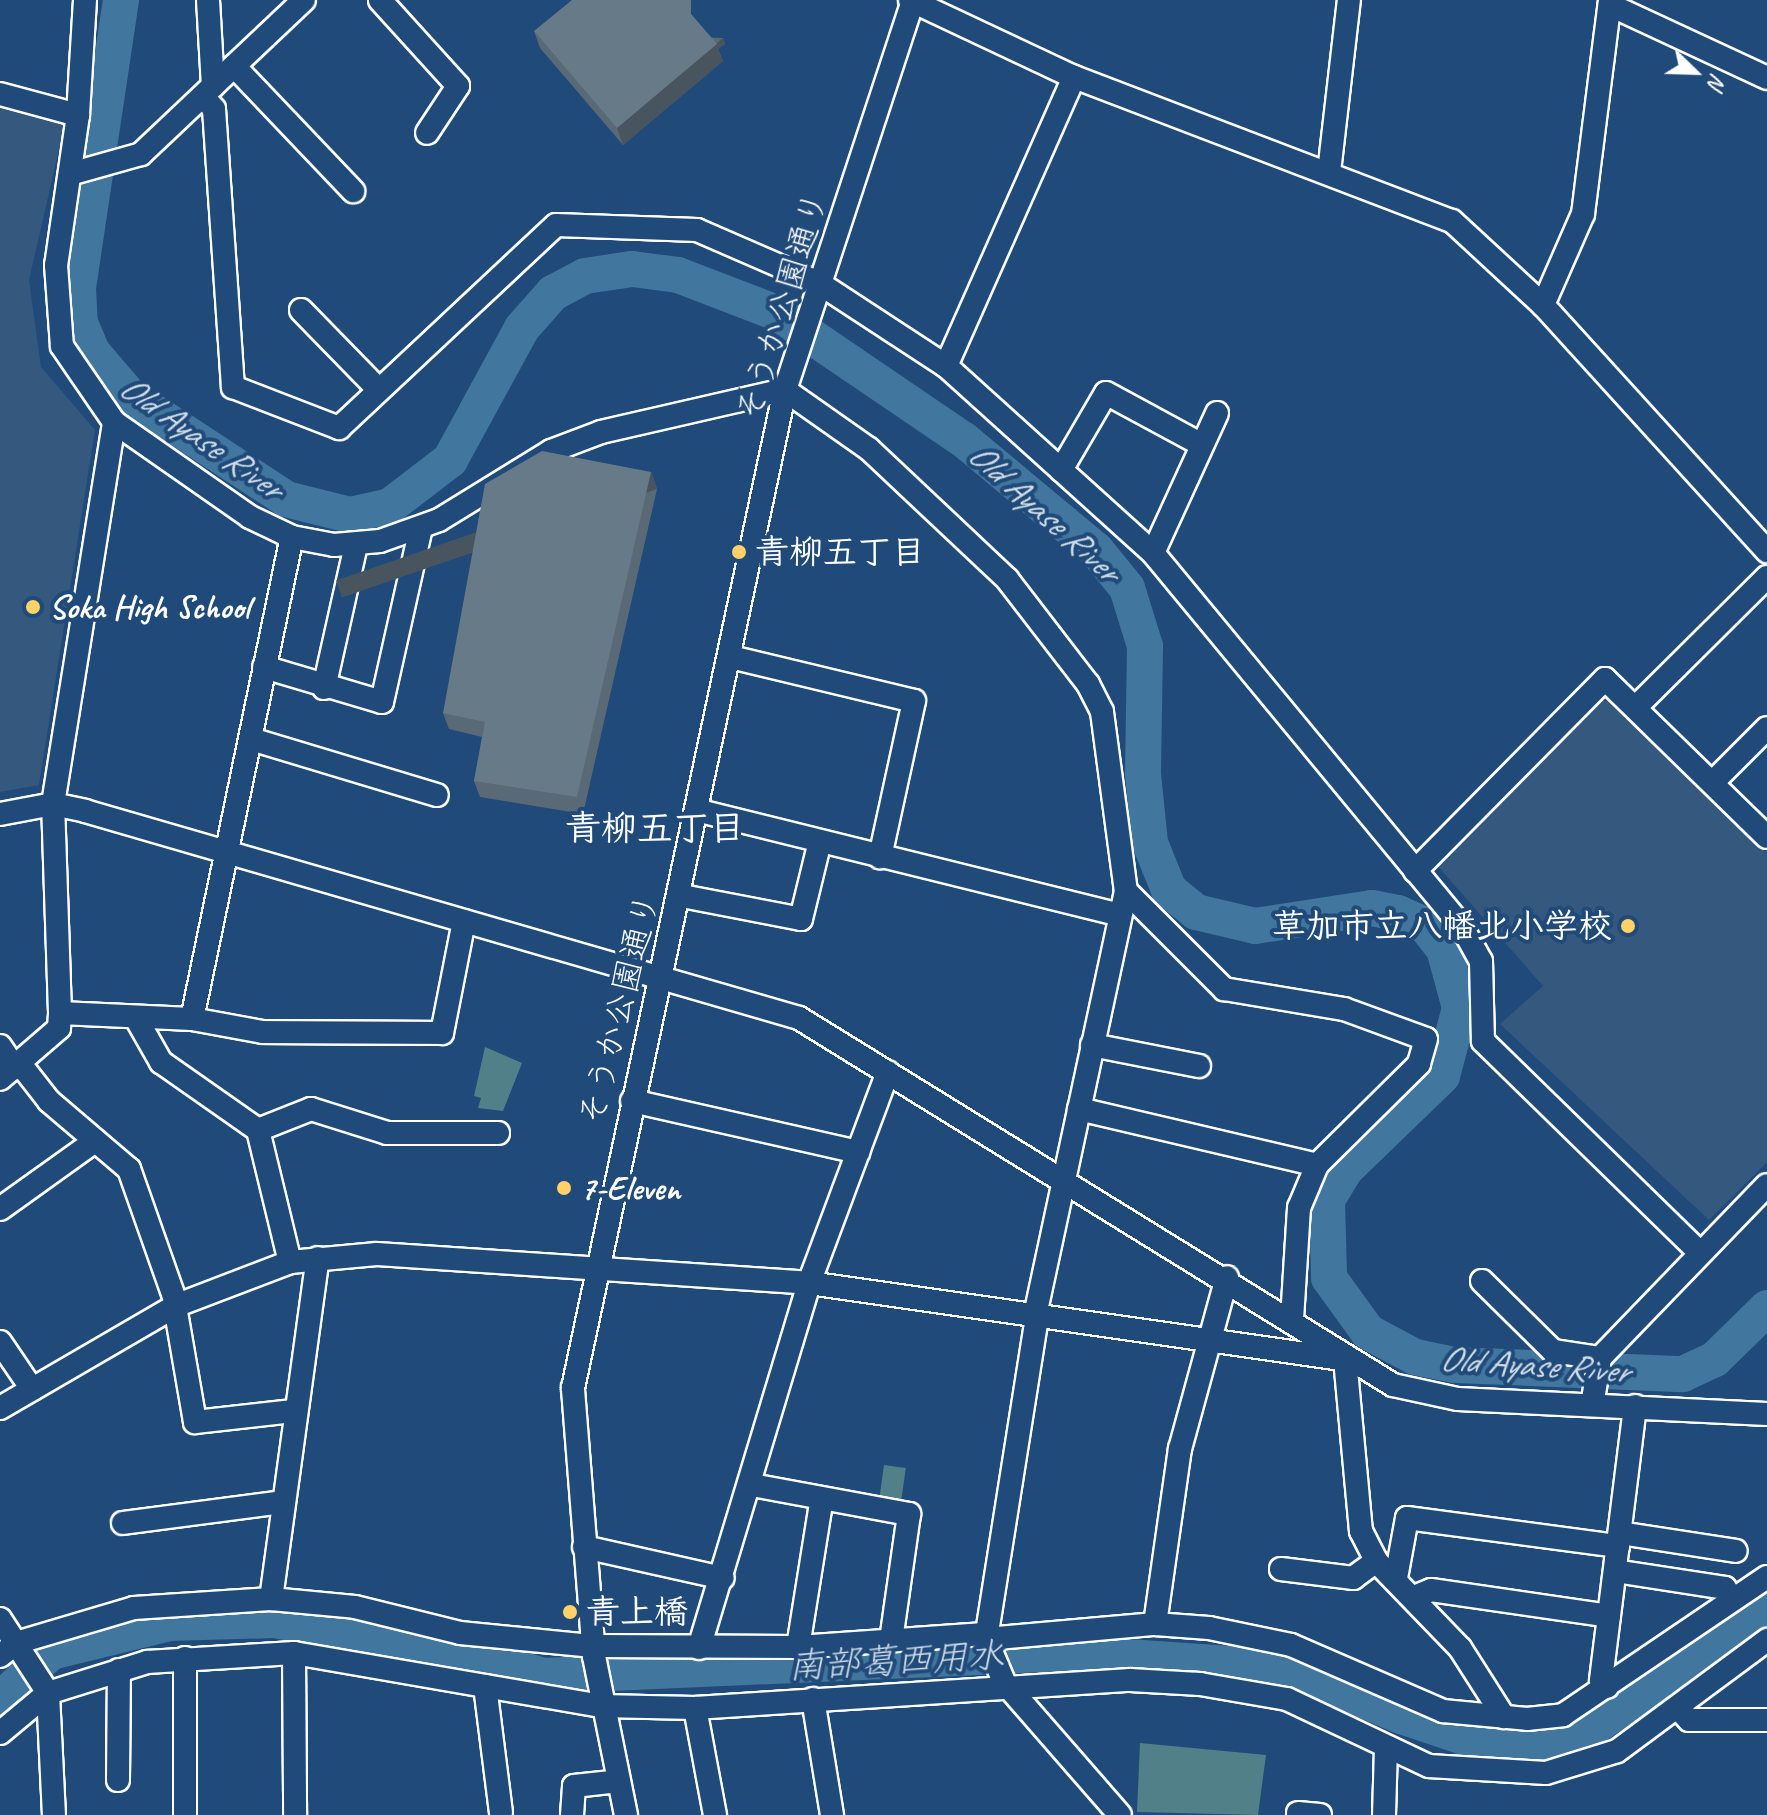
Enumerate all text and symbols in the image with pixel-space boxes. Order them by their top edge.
north arrow [1655,32,1735,112]
text: N [1702,70,1733,93]
street label: そうか公園通り [728,186,836,426]
water label: Old Ayase River [111,365,291,509]
water label: Old Ayase River [959,433,1129,591]
place label: 青柳五丁目 [755,532,925,572]
marker: 青柳五丁目 [730,543,748,561]
place label: Soka High School [49,587,250,627]
marker: Soka High School [24,598,42,616]
district label: 青柳五丁目 [565,807,745,851]
street label: そうか公園通り [570,889,668,1129]
place label: 草加市立八幡北小学校 [1272,906,1612,946]
marker: 草加市立八幡北小学校 [1619,917,1637,935]
place label: 7-Eleven [580,1168,680,1208]
marker: 7-Eleven [555,1179,573,1197]
water label: Old Ayase River [1438,1337,1630,1393]
place label: 青上橋 [586,1592,688,1632]
marker: 青上橋 [561,1603,579,1621]
water label: 南部葛西用水 [787,1634,1005,1688]

